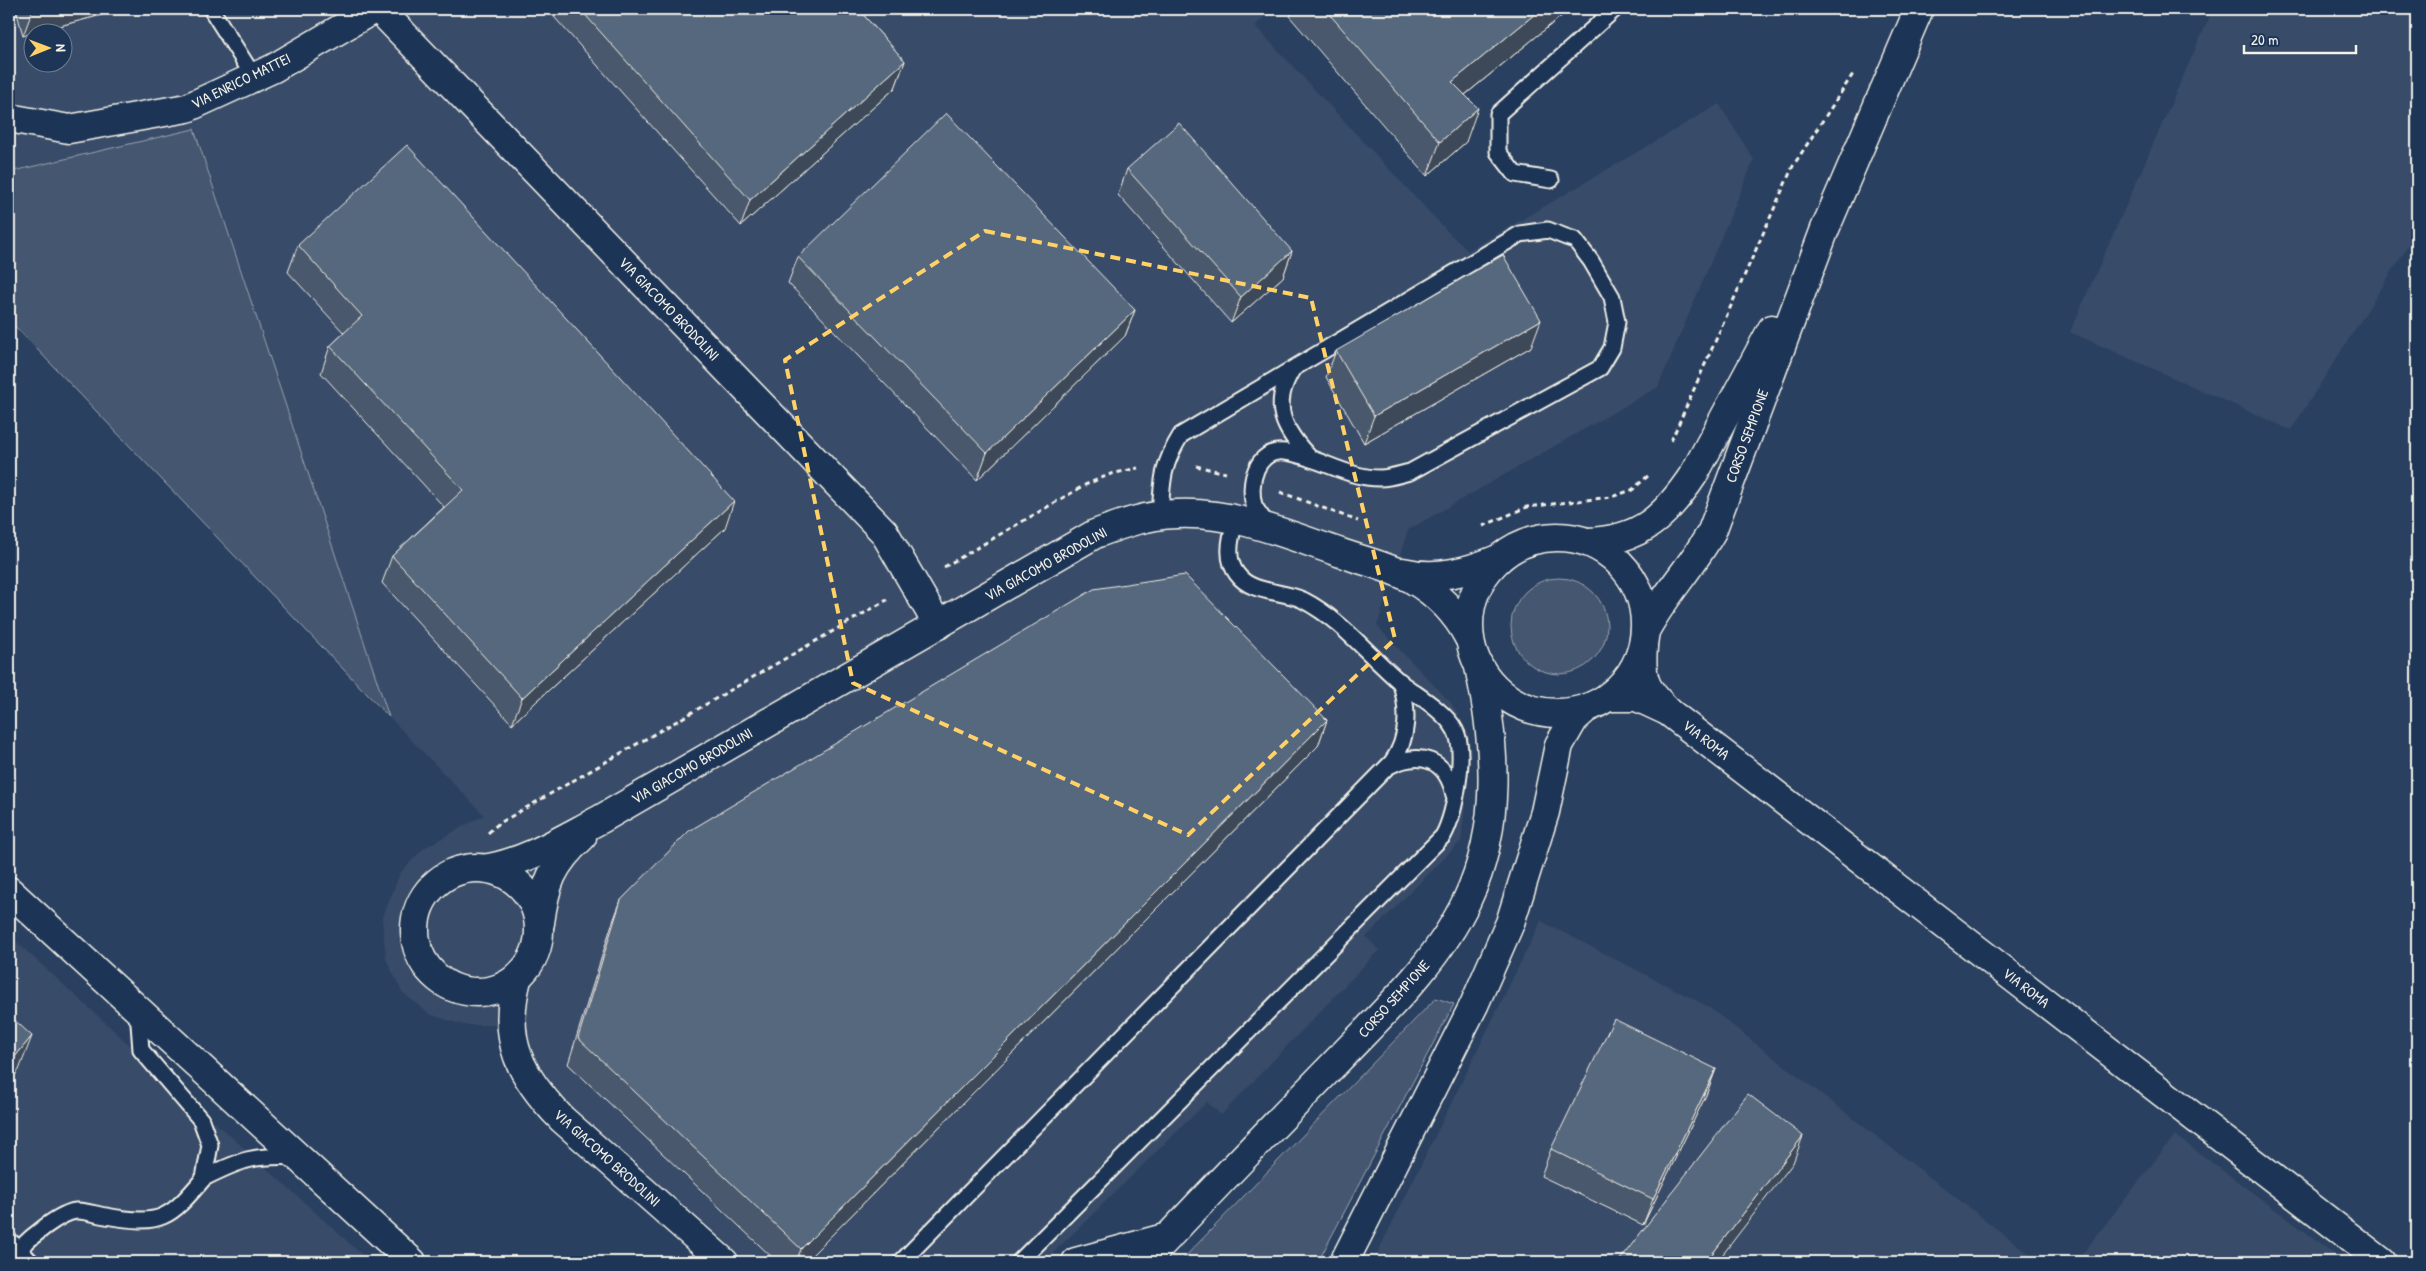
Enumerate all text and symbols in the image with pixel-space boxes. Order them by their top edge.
north arrow [22,22,72,72]
scale bar [2244,22,2356,54]
text: 20 m [2251,29,2278,50]
text: N [52,44,71,52]
street label: VIA ENRICO MATTEI [188,47,294,114]
street label: VIA GIACOMO BRODOLINI [614,252,724,365]
street label: CORSO SEMPIONE [1720,386,1773,486]
street label: VIA GIACOMO BRODOLINI [981,521,1111,606]
street label: VIA ROMA [1679,715,1735,765]
street label: VIA GIACOMO BRODOLINI [627,722,756,809]
street label: CORSO SEMPIONE [1353,955,1435,1042]
street label: VIA ROMA [1999,963,2055,1013]
street label: VIA GIACOMO BRODOLINI [549,1104,665,1211]

